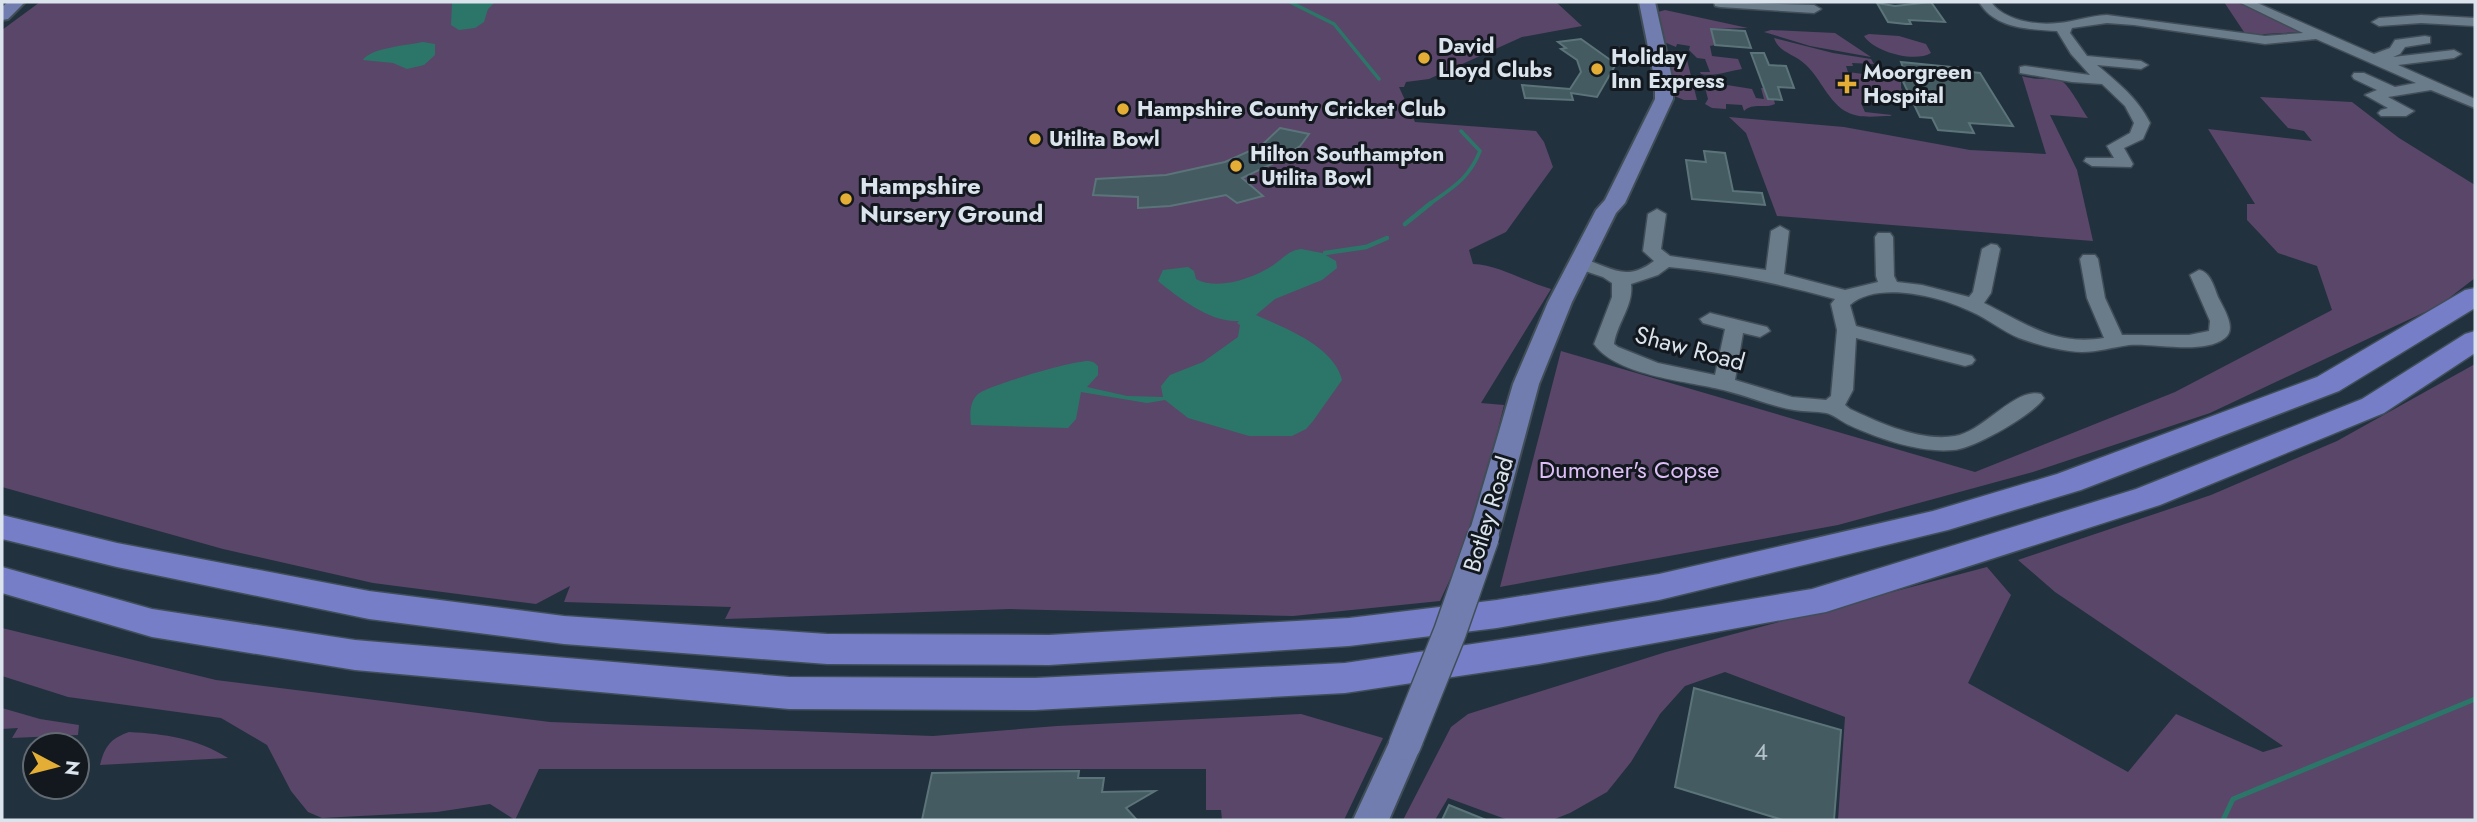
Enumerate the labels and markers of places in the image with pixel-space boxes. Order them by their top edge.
place label: David Lloyd Clubs [1438,31,1552,85]
place label: Holiday Inn Express [1611,42,1725,96]
marker: David Lloyd Clubs [1416,50,1432,66]
place label: Moorgreen Hospital [1863,57,1972,111]
marker: Holiday Inn Express [1589,61,1605,77]
marker: Moorgreen Hospital [1837,74,1857,94]
place label: Hampshire County Cricket Club [1137,94,1446,124]
marker: Hampshire County Cricket Club [1115,101,1131,117]
place label: Utilita Bowl [1049,124,1160,154]
marker: Utilita Bowl [1027,131,1043,147]
place label: Hilton Southampton - Utilita Bowl [1250,139,1444,193]
marker: Hilton Southampton - Utilita Bowl [1228,158,1244,174]
place label: Hampshire Nursery Ground [860,168,1043,231]
marker: Hampshire Nursery Ground [838,191,854,207]

